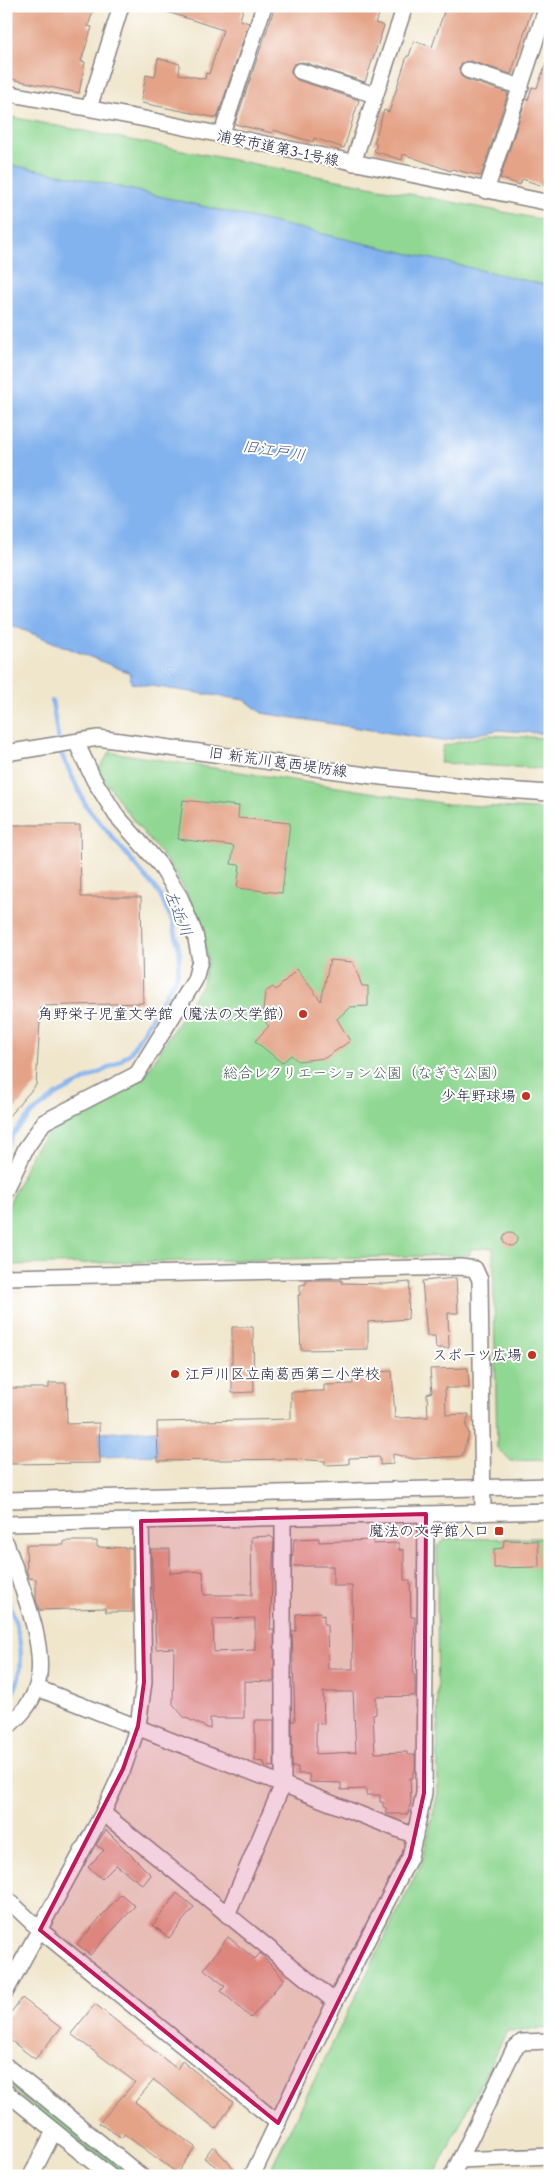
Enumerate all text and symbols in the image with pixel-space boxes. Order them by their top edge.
street label: 浦安市道第3-1号線 [215,126,341,170]
water label: 旧江戸川 [241,437,307,465]
street label: 旧 新荒川葛西堤防線 [207,743,349,781]
water label: 左近川 [161,888,195,939]
place label: 角野栄子児童文学館（魔法の文学館） [38,1005,293,1023]
marker: 角野栄子児童文学館（魔法の文学館） [297,1008,309,1020]
park label: 総合レクリエーション公園（なぎさ公園） [223,1064,507,1082]
place label: 少年野球場 [441,1087,516,1105]
marker: 少年野球場 [520,1090,532,1102]
place label: スポーツ広場 [432,1346,522,1364]
marker: スポーツ広場 [526,1349,538,1361]
place label: 江戸川区立南葛西第二小学校 [185,1365,380,1383]
marker: 江戸川区立南葛西第二小学校 [169,1368,181,1380]
place label: 魔法の文学館入口 [369,1522,489,1540]
marker: 魔法の文学館入口 [493,1525,505,1537]

